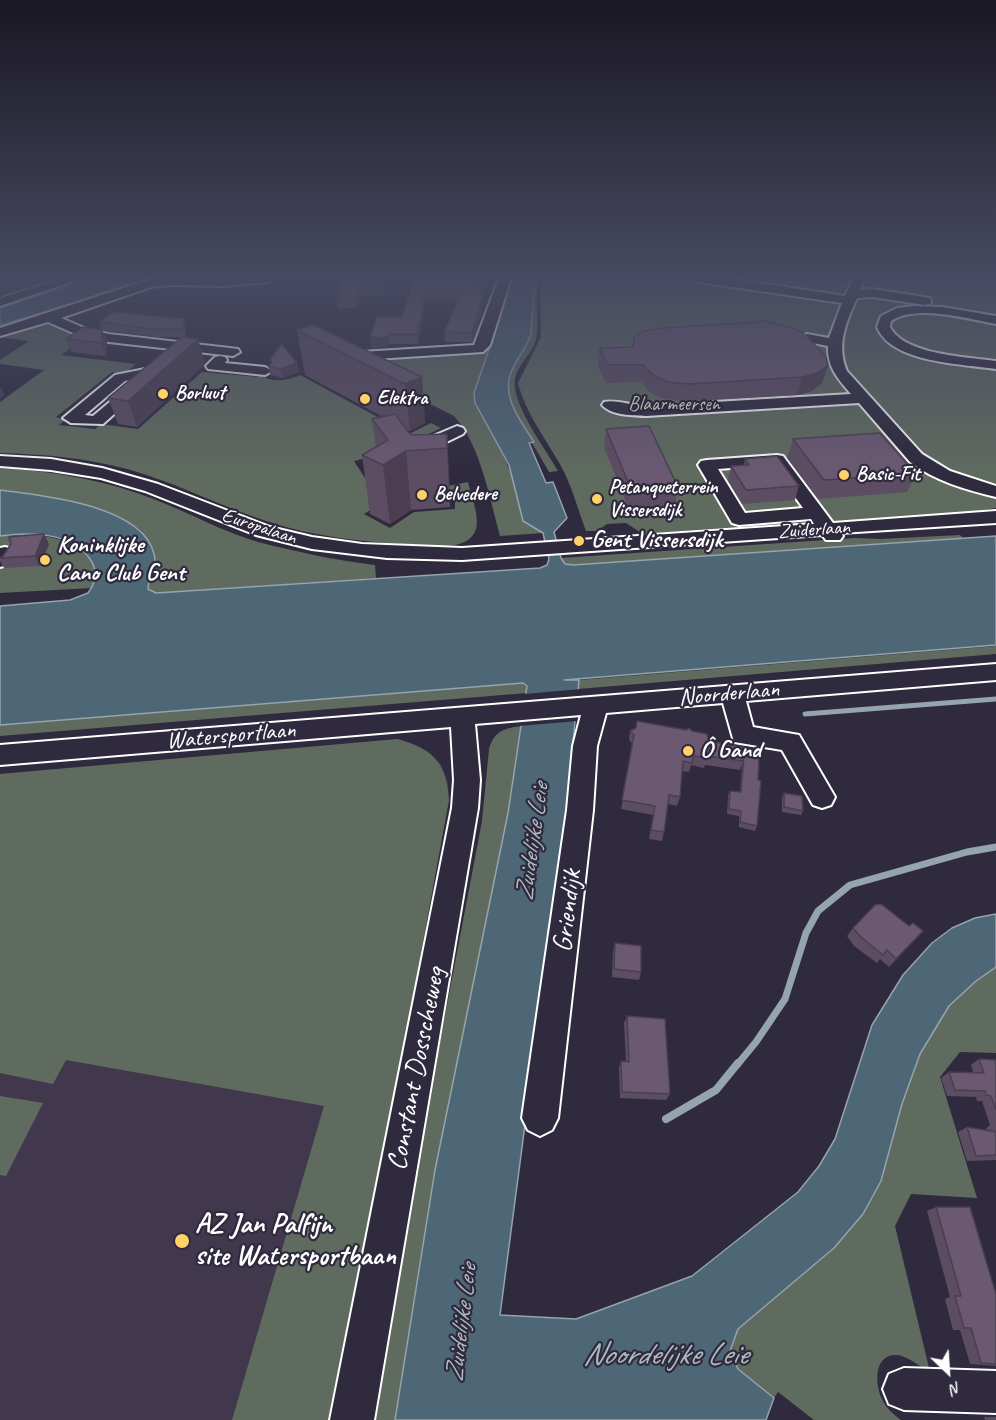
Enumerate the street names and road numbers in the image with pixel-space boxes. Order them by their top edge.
street label: Europalaan [219,504,299,550]
street label: Zuiderlaan [777,516,851,544]
street label: Noorderlaan [678,675,780,713]
street label: Watersportlaan [165,716,297,756]
street label: Griendijk [546,868,590,954]
street label: Constant Dosscheweg [381,965,453,1173]

